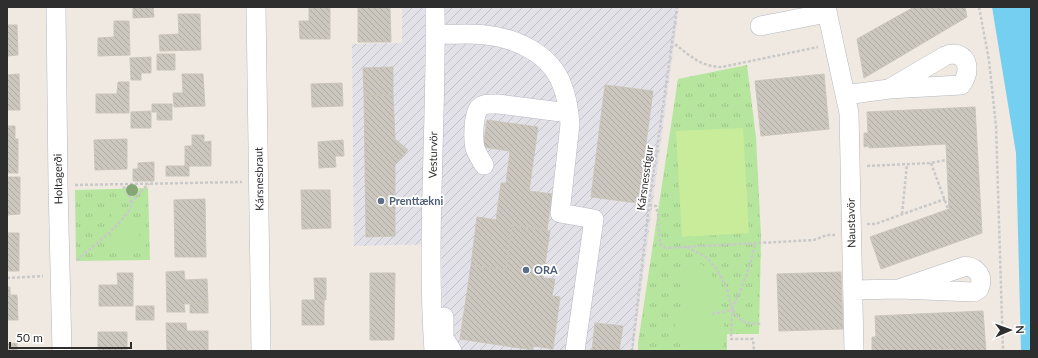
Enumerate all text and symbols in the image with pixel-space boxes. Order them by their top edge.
street label: Vesturvör [426,131,439,179]
street label: Kársnesstígur [634,145,656,211]
street label: Kársnesbraut [251,147,266,211]
street label: Holtagerði [51,153,64,204]
place label: Prenttækni [389,194,443,207]
marker: Prenttækni [376,196,386,206]
street label: Naustavör [844,198,857,248]
place label: ORA [534,263,558,276]
marker: ORA [521,265,531,275]
north arrow [990,310,1030,350]
scale bar [10,324,131,350]
text: N [1014,325,1027,334]
text: 50 m [16,330,43,345]

